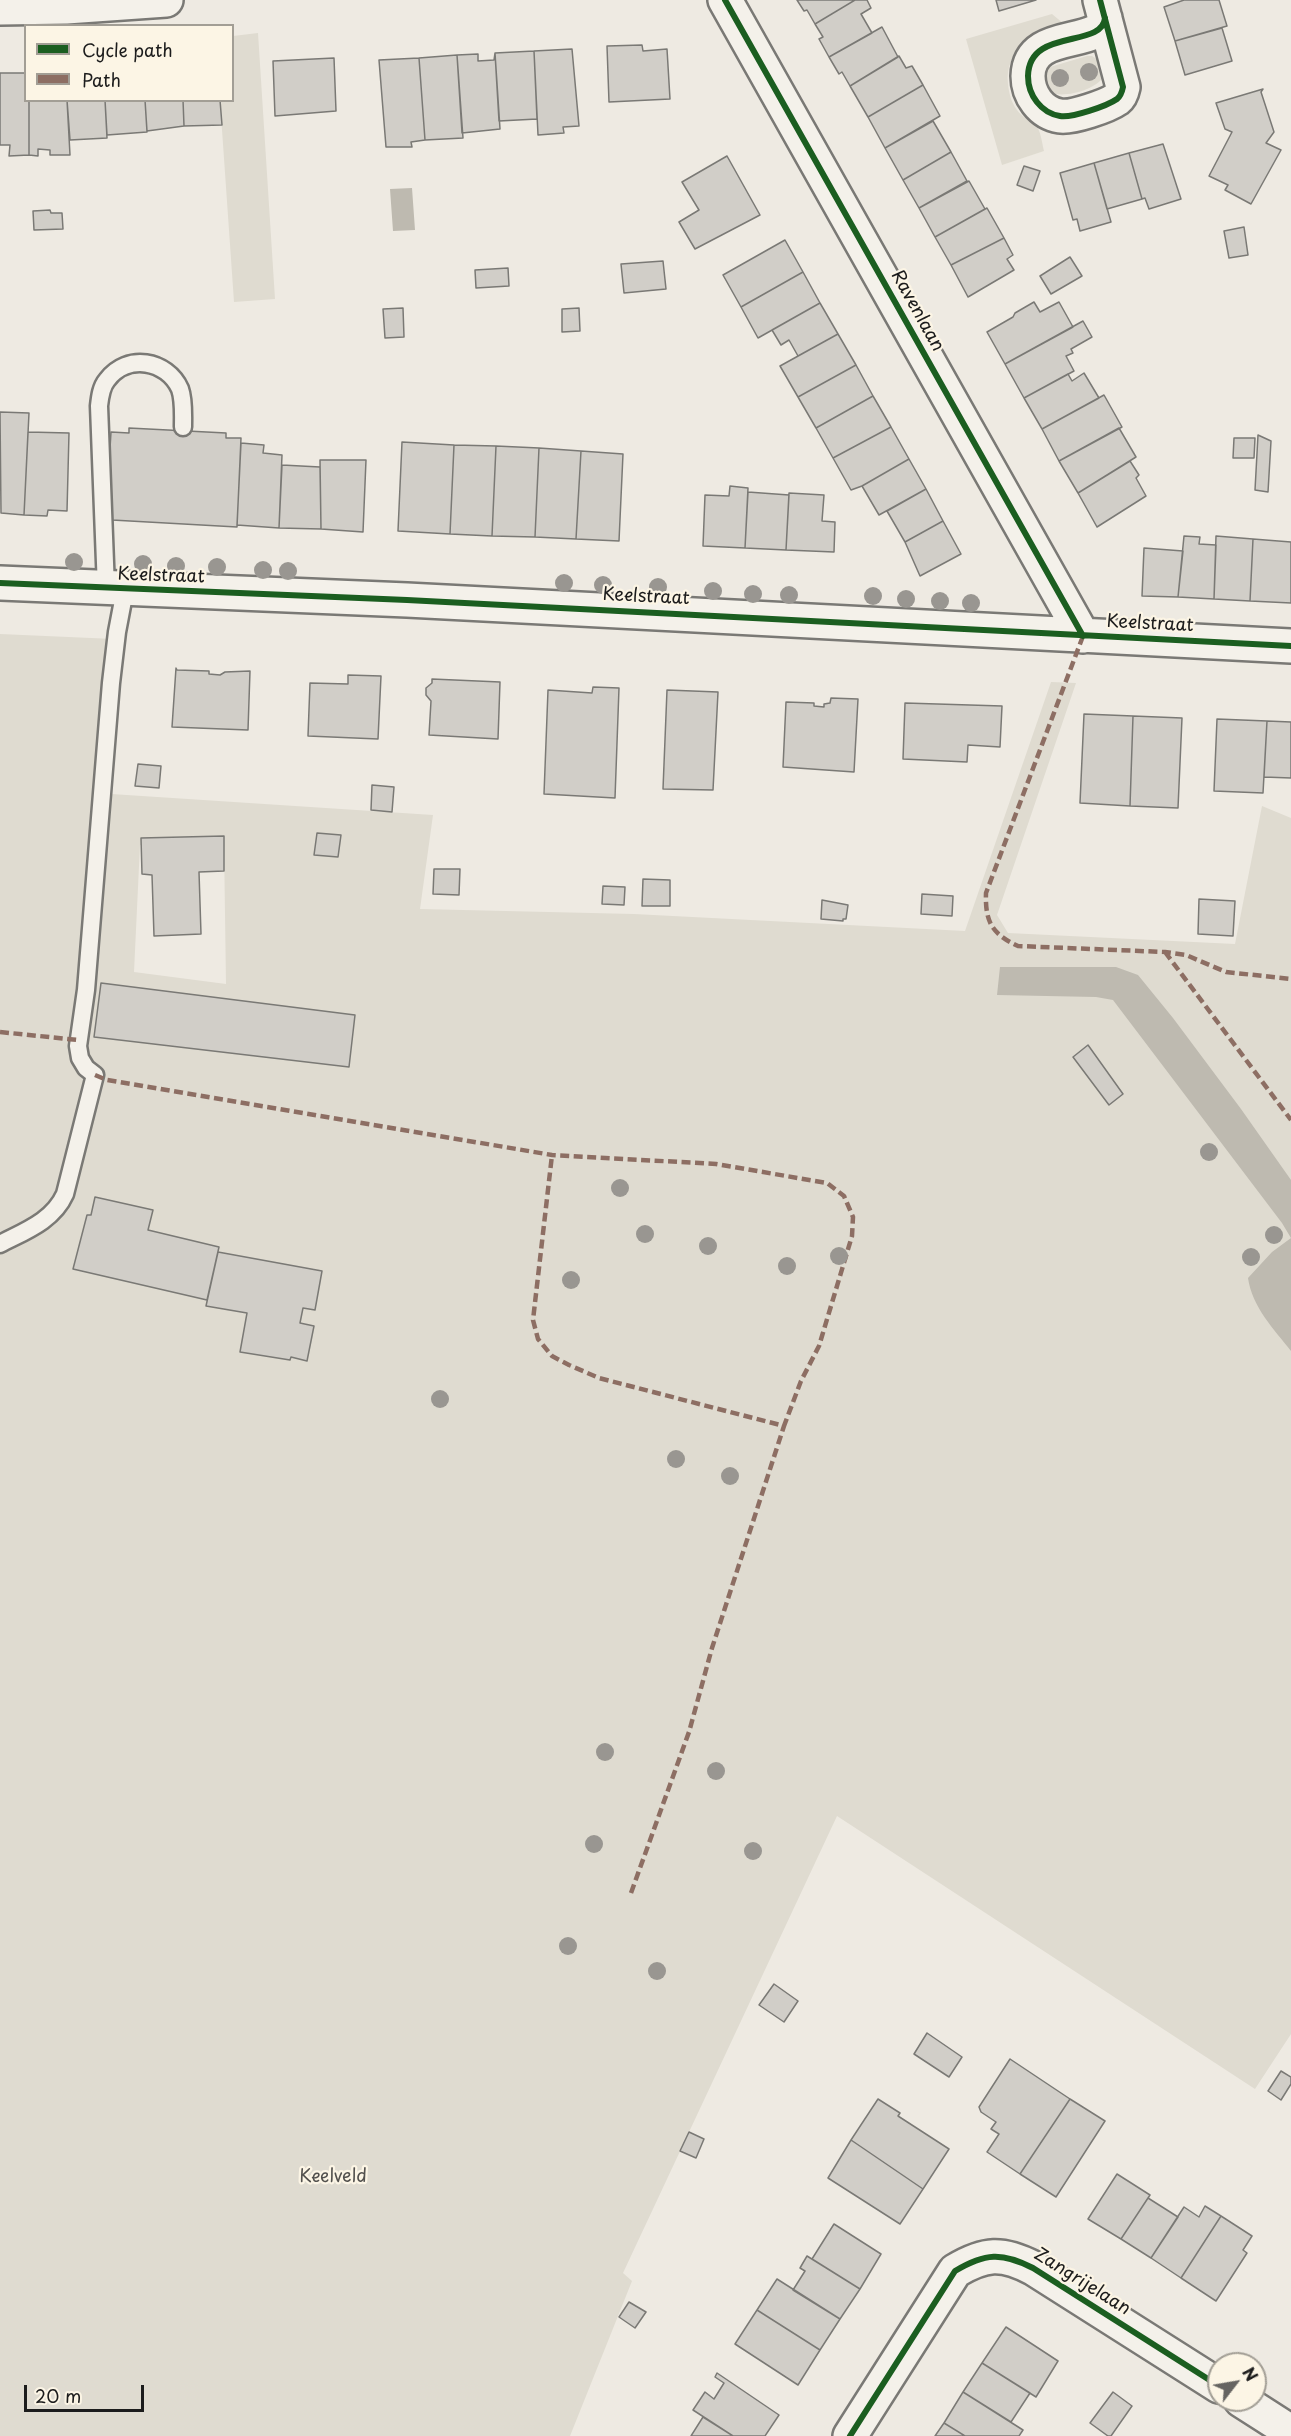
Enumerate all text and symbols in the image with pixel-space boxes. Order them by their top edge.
legend [24,24,234,102]
text: Cycle path [82,36,173,63]
text: Path [82,66,121,93]
street label: Ravenlaan [886,267,948,355]
street label: Keelstraat [117,564,205,588]
street label: Keelstraat [602,584,690,610]
street label: Keelstraat [1106,611,1194,637]
park label: Keelveld [299,2166,367,2188]
street label: Zangrijelaan [1030,2244,1134,2320]
north arrow [1207,2352,1267,2412]
text: N [1237,2362,1264,2385]
scale bar [27,2373,147,2411]
text: 20 m [35,2382,81,2409]

